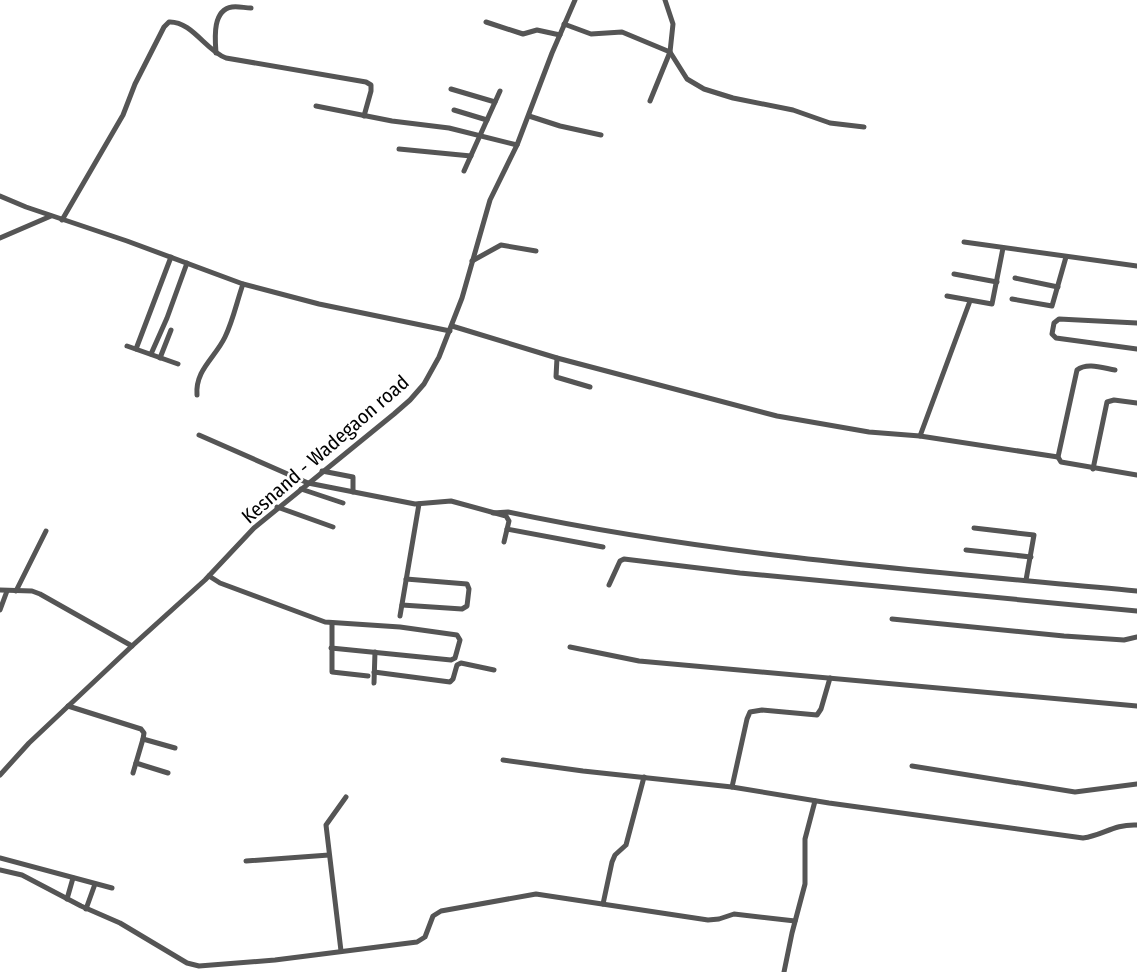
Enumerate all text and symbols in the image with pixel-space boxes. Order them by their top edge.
street label: Kesnand - Wadegaon road [236,370,414,528]

